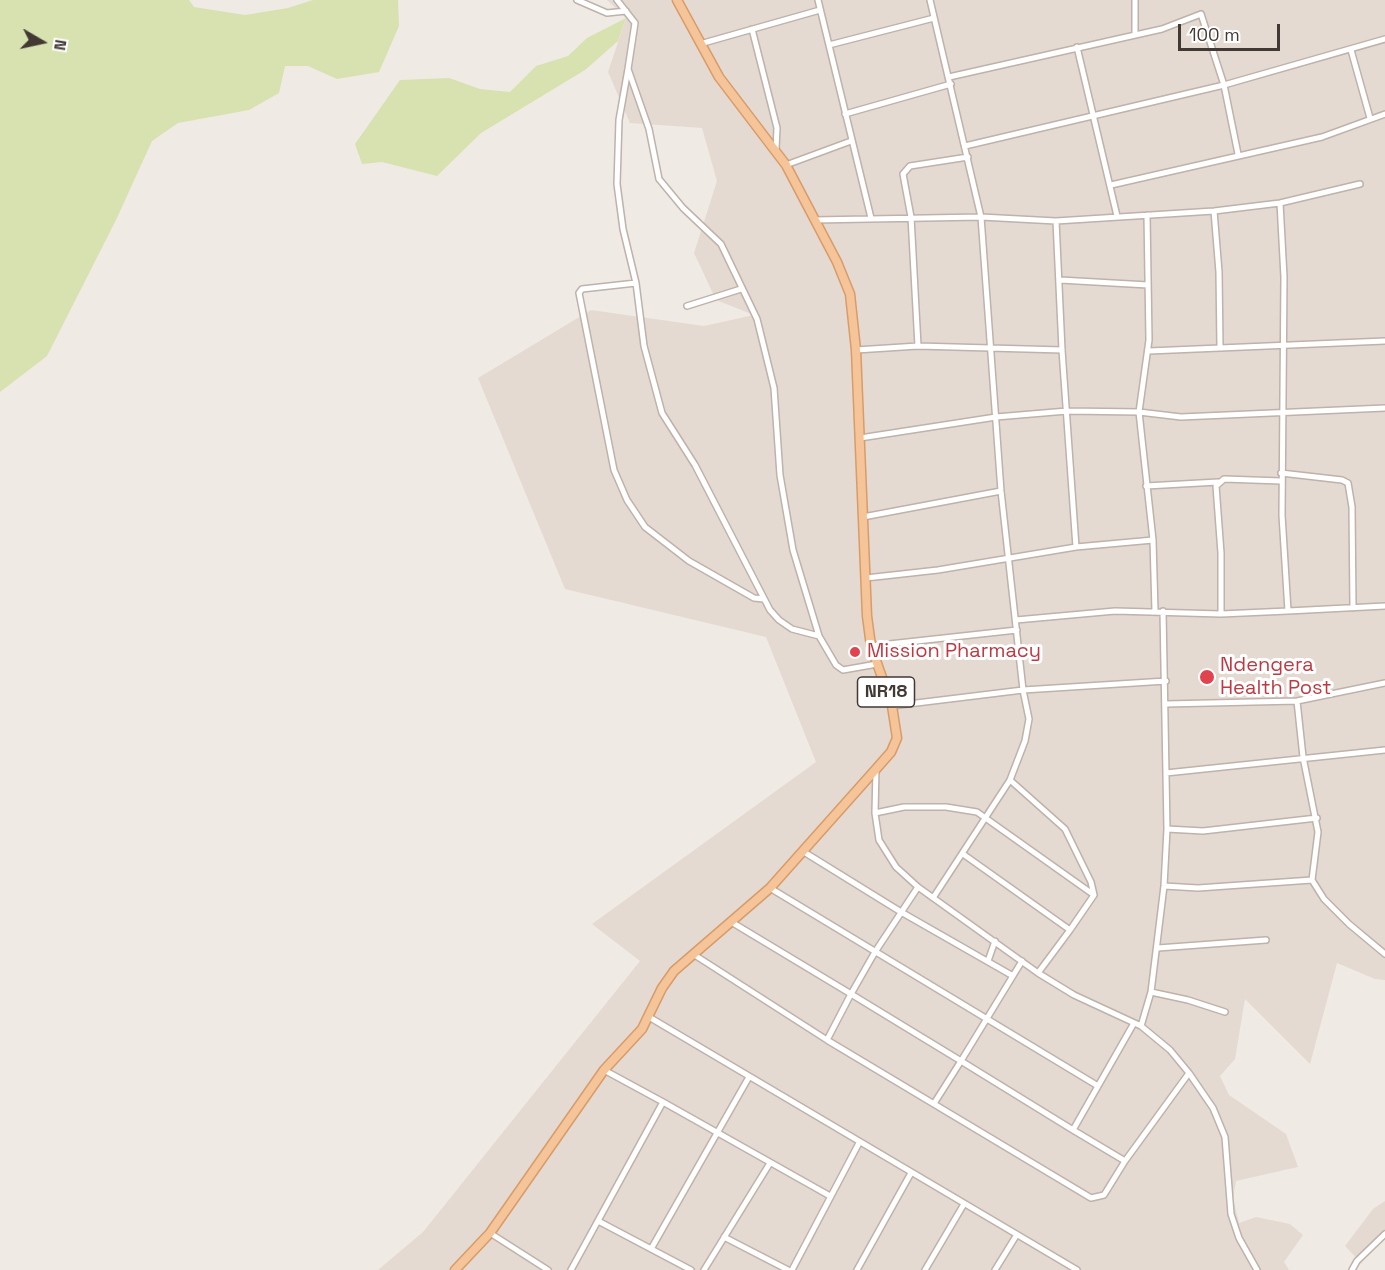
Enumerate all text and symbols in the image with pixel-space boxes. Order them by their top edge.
north arrow [12,12,72,72]
scale bar [1181,12,1283,50]
text: 100 m [1189,23,1240,46]
text: N [49,38,71,52]
place label: Mission Pharmacy [867,640,1041,664]
marker: Mission Pharmacy [848,645,862,659]
place label: Ndengera Health Post [1220,654,1332,701]
marker: Ndengera Health Post [1198,668,1216,686]
road number: NR18 [858,677,914,707]

